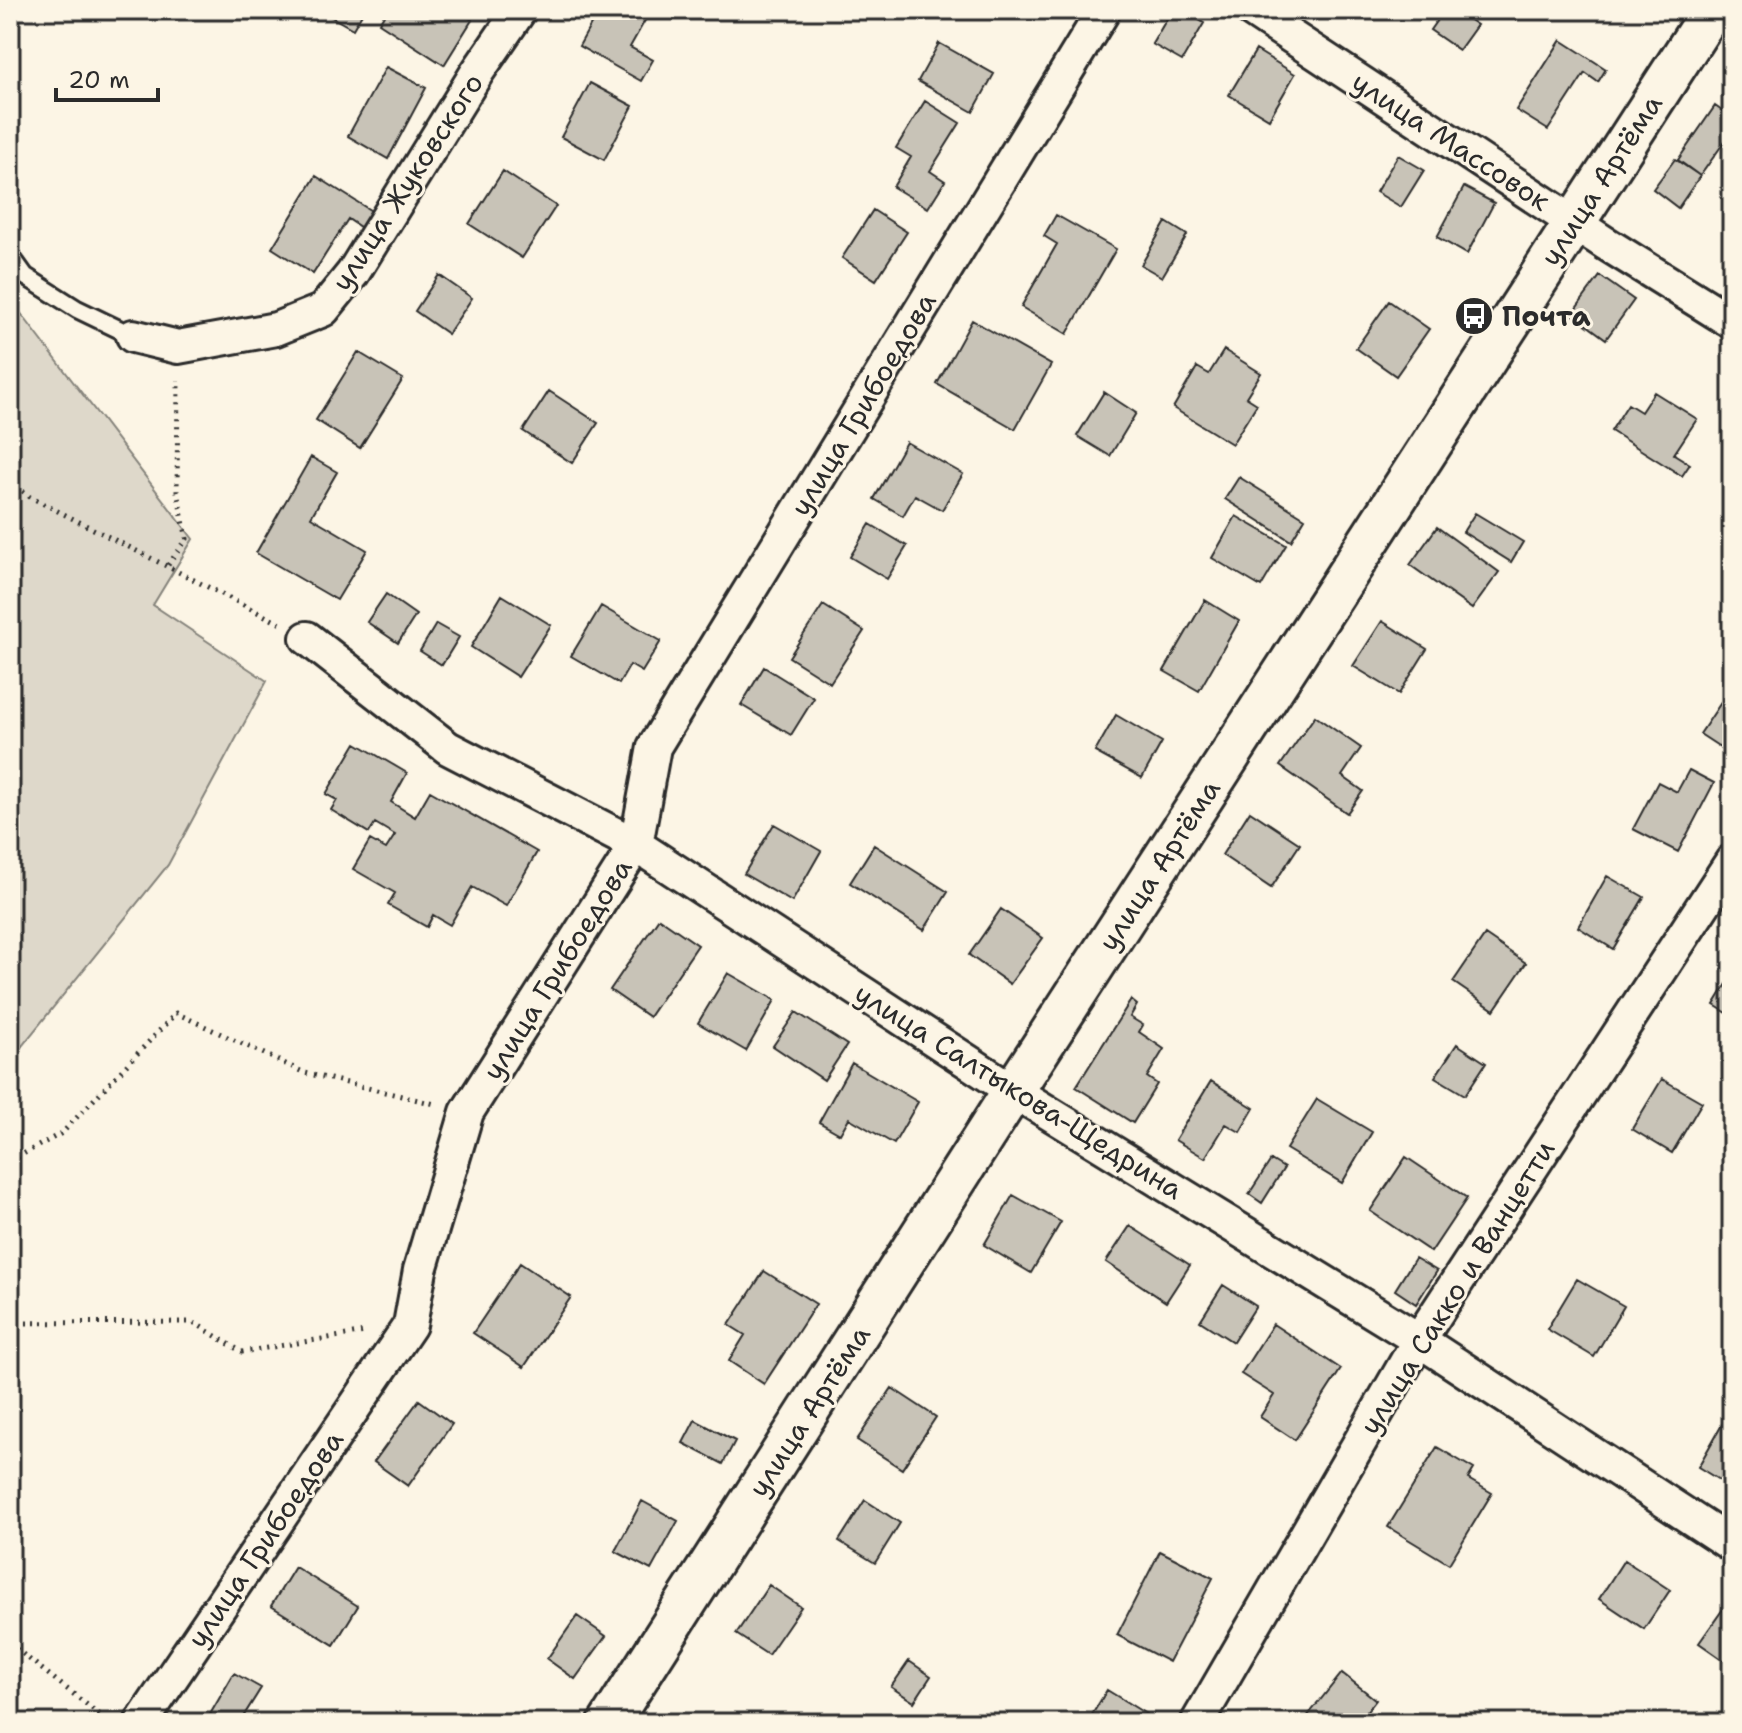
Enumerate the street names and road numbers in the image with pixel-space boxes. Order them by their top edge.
street label: улица Массовок [1344,63,1558,219]
street label: улица Жуковского [322,66,492,298]
street label: улица Артёма [1531,87,1671,273]
street label: улица Грибоедова [781,285,945,523]
street label: улица Артёма [1089,772,1229,958]
street label: улица Грибоедова [473,851,641,1087]
street label: улица Салтыкова-Щедрина [848,974,1190,1208]
street label: улица Сакко и Ванцетти [1351,1132,1563,1442]
street label: улица Артёма [739,1318,879,1504]
street label: улица Грибоедова [178,1423,352,1655]

